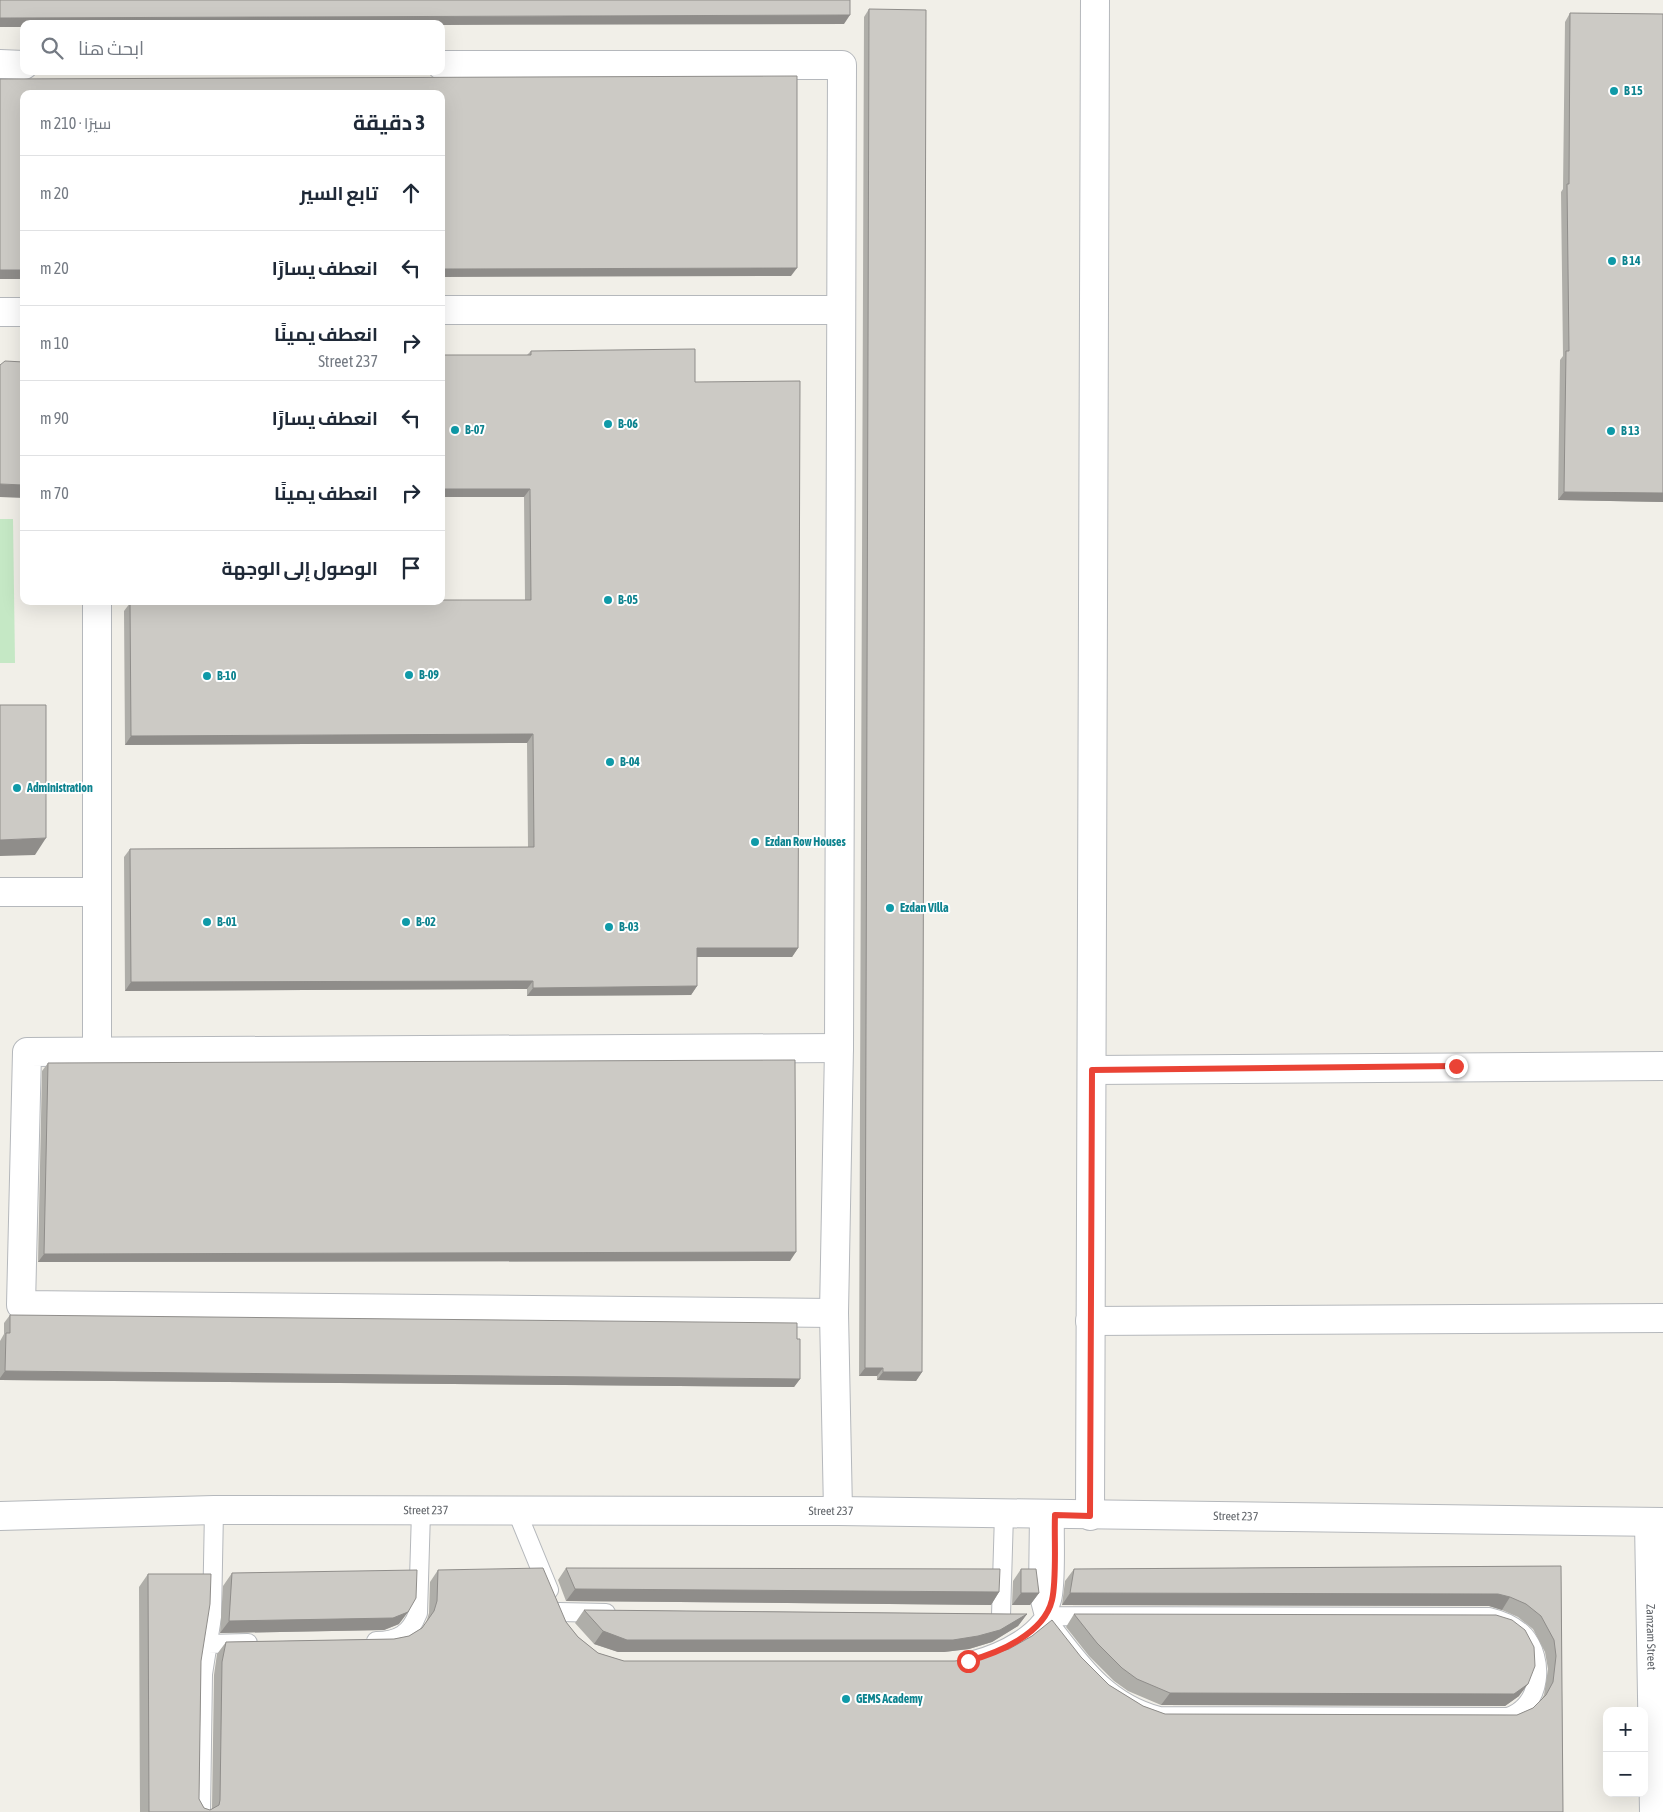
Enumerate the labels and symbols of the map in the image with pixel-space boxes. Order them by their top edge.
place label: B 15 [1624,84,1643,98]
marker: B 15 [1608,85,1620,97]
place label: B 14 [1622,254,1641,268]
marker: B 14 [1606,255,1618,267]
place label: B-06 [618,417,638,431]
marker: B-06 [602,418,614,430]
place label: B-07 [465,423,485,437]
marker: B-07 [449,424,461,436]
place label: B 13 [1621,424,1640,438]
marker: B 13 [1605,425,1617,437]
place label: B-05 [618,593,638,607]
marker: B-05 [602,594,614,606]
place label: B-09 [419,668,439,682]
place label: B-10 [217,669,237,683]
marker: B-09 [403,669,415,681]
marker: B-10 [201,670,213,682]
place label: B-04 [620,755,640,769]
marker: B-04 [604,756,616,768]
place label: Administration [26,781,93,795]
marker: Administration [11,782,23,794]
place label: Ezdan Row Houses [765,835,846,849]
marker: Ezdan Row Houses [749,836,761,848]
place label: Ezdan Villa [900,901,949,915]
marker: Ezdan Villa [884,902,896,914]
place label: B-01 [217,915,237,929]
place label: B-02 [416,915,436,929]
marker: B-01 [201,916,213,928]
marker: B-02 [400,916,412,928]
place label: B-03 [619,920,639,934]
marker: B-03 [603,921,615,933]
route end [1445,1055,1468,1078]
street label: Street 237 [403,1503,449,1517]
street label: Street 237 [808,1504,854,1518]
street label: Street 237 [1213,1509,1259,1524]
street label: Zamzam Street [1643,1604,1659,1671]
route start [957,1650,980,1673]
place label: GEMS Academy [856,1692,923,1706]
marker: GEMS Academy [840,1693,852,1705]

